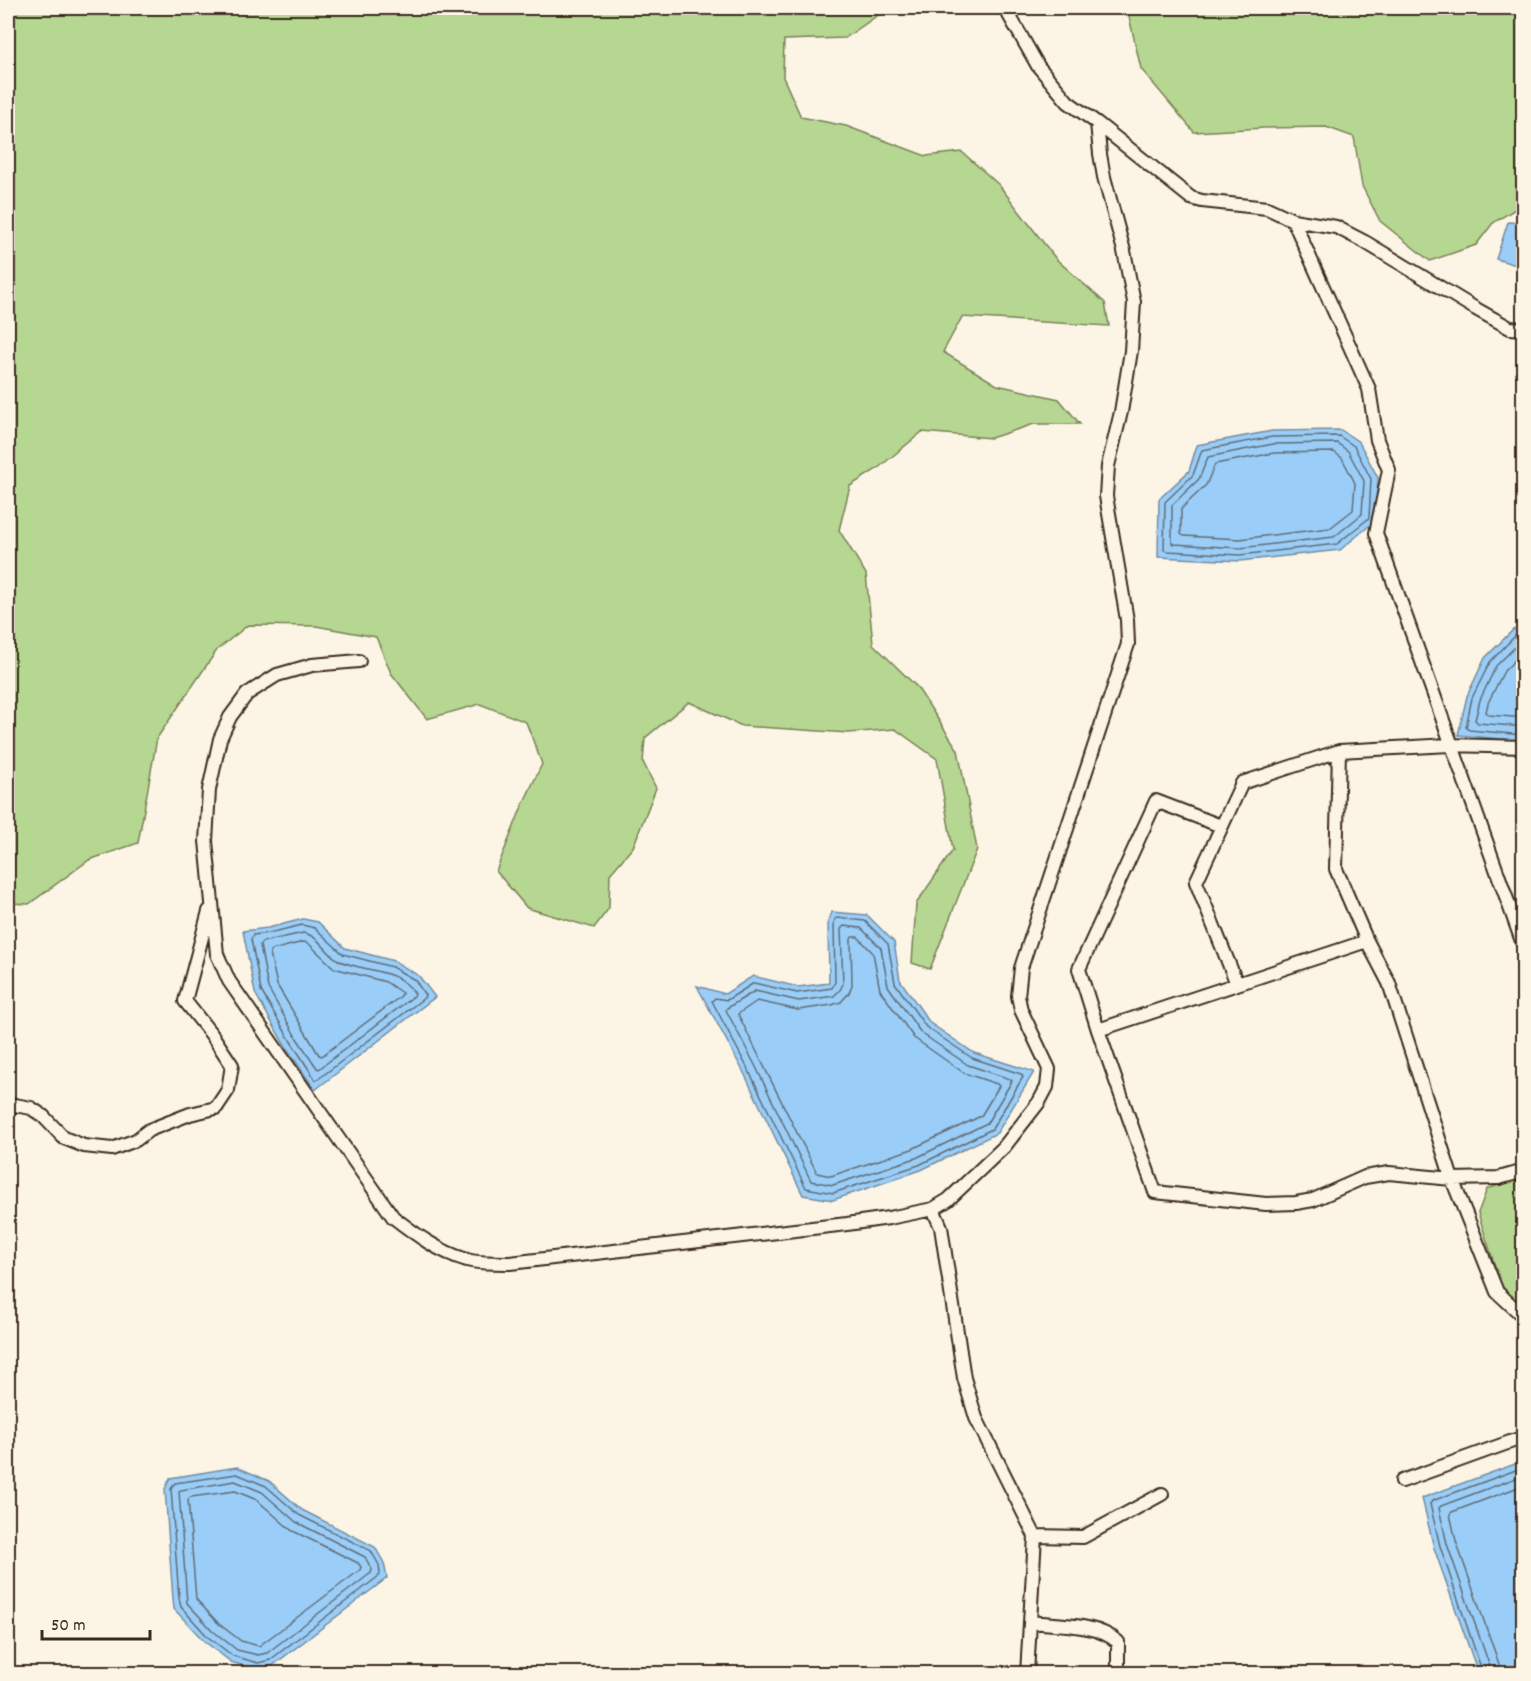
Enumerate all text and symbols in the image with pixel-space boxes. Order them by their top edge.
scale bar [42,1603,150,1641]
text: 50 m [51,1614,86,1639]

